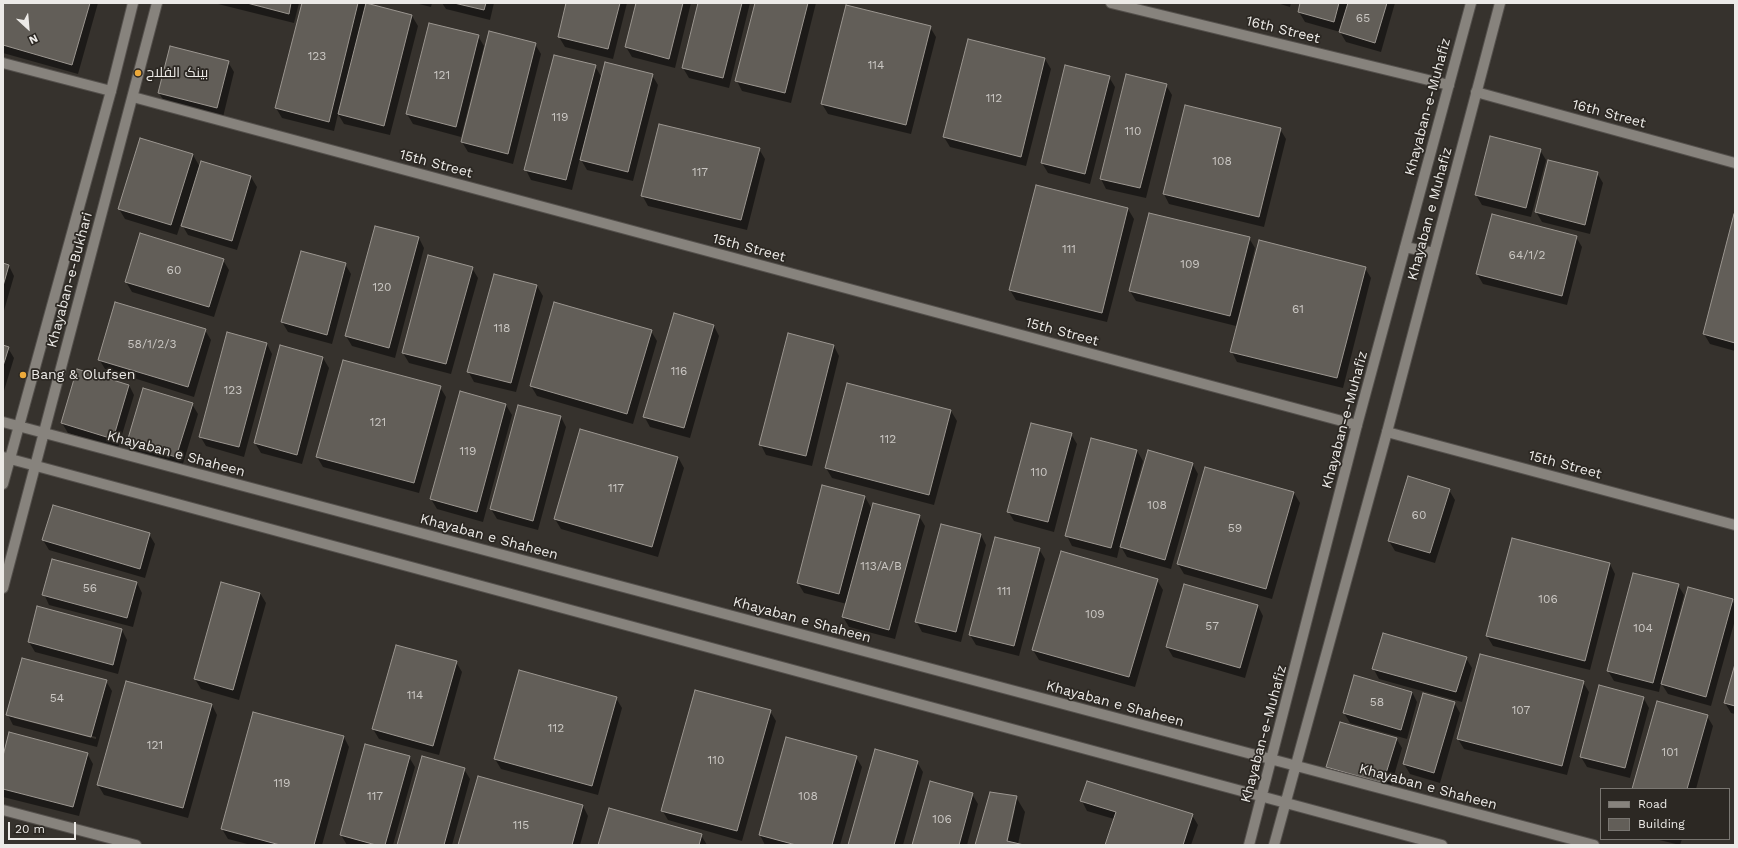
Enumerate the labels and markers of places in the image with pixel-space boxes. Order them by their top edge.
place label: بینک الفلاح [146,65,208,81]
marker: بینک الفلاح [133,68,143,78]
place label: Bang & Olufsen [31,367,135,383]
marker: Bang & Olufsen [18,370,28,380]

